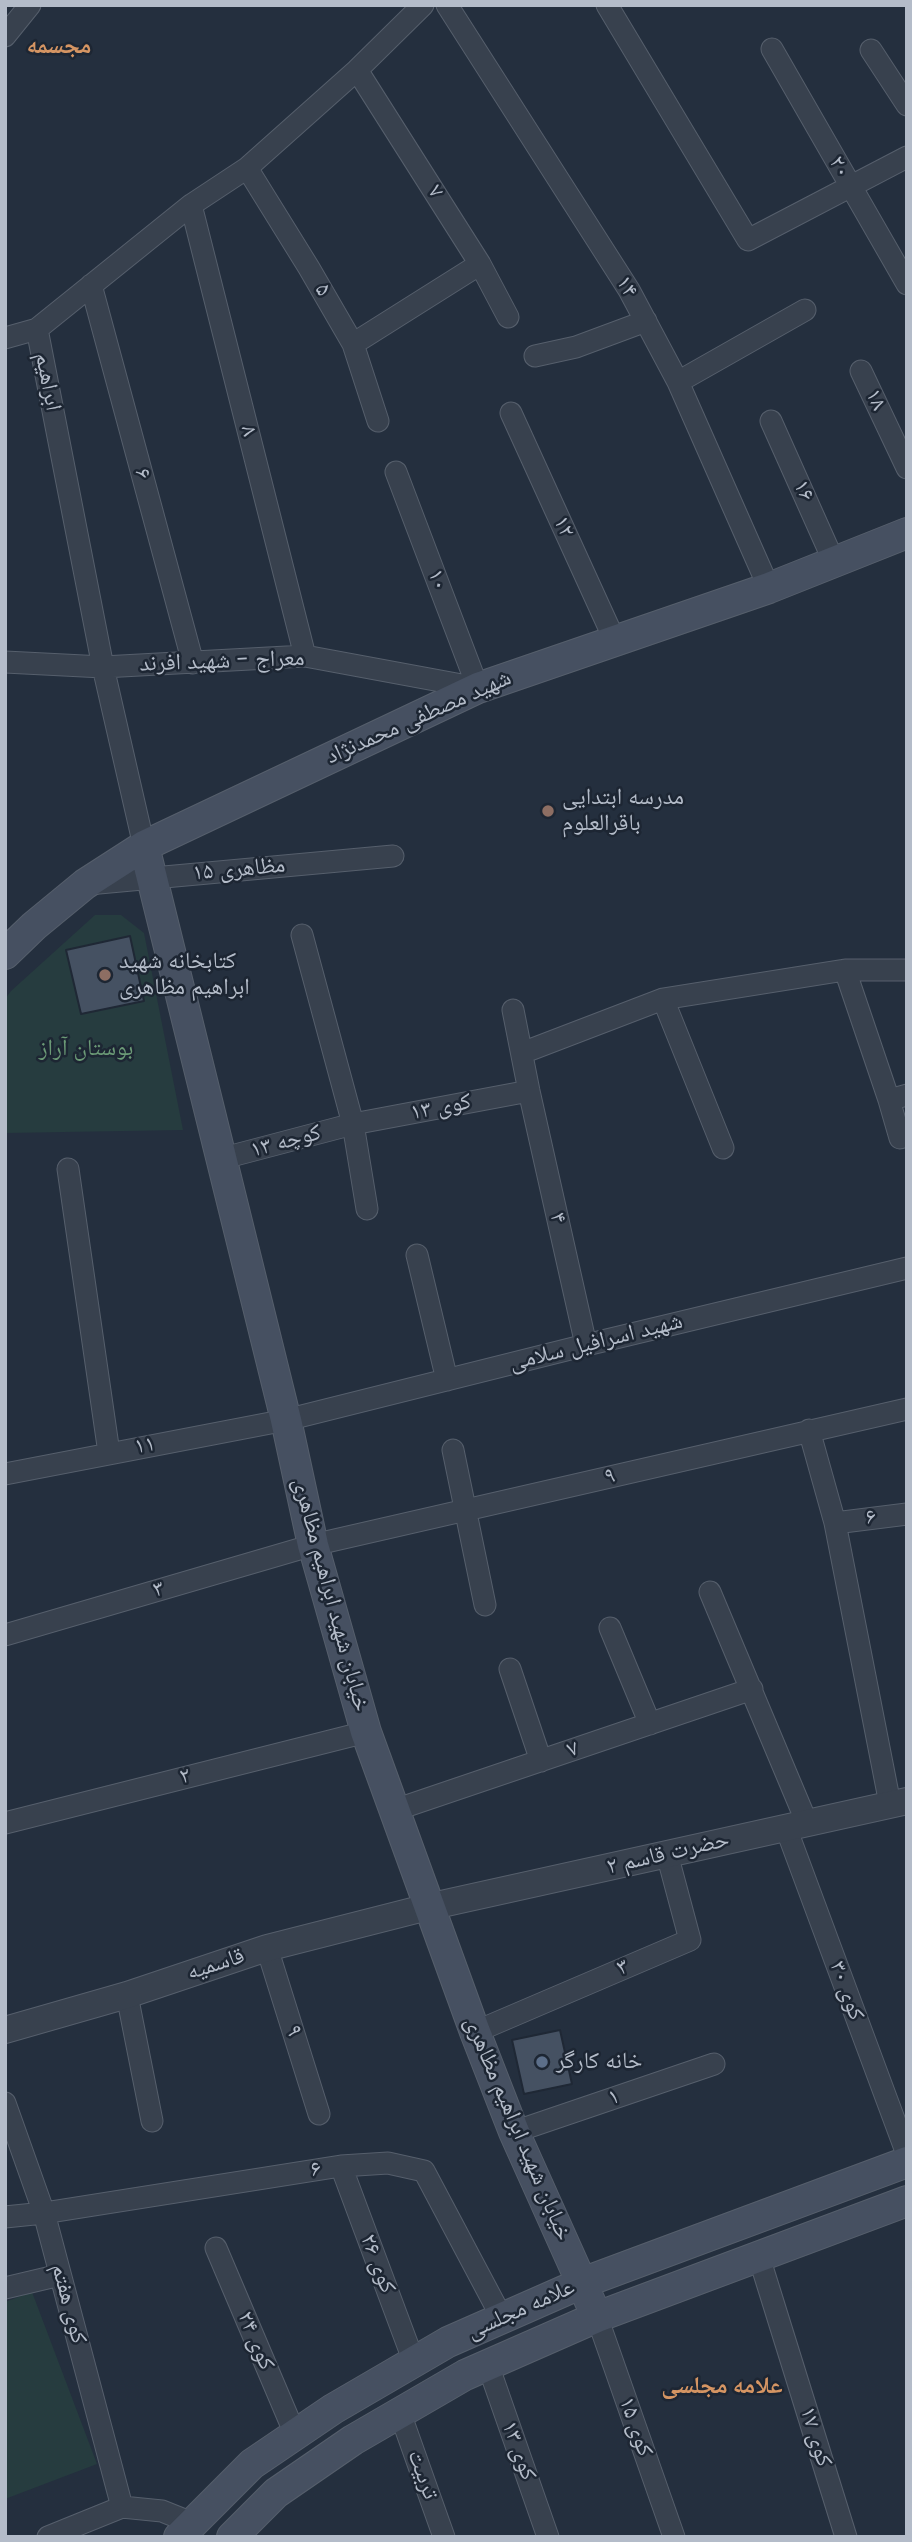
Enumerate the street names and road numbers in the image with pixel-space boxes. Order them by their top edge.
street label: ۲۰ [822,151,856,183]
street label: ۷ [421,180,449,204]
street label: ۱۴ [609,271,643,303]
street label: ۵ [307,279,337,301]
street label: ابراهیم [28,351,66,413]
street label: ۱۸ [858,385,892,415]
street label: ۸ [233,423,263,439]
street label: ۶ [127,465,157,483]
street label: ۱۶ [786,476,820,506]
street label: ۱۲ [546,512,580,542]
street label: ۱۰ [420,565,454,595]
street label: معراج - شهید افرند [139,645,305,679]
street label: شهید مصطفی محمدنژاد [322,665,516,771]
street label: ۱۵ مظاهری [192,852,286,888]
street label: کوی ۱۳ [408,1089,474,1127]
street label: کوچه ۱۳ [248,1119,324,1165]
street label: ۴ [542,1210,572,1226]
street label: شهید اسرافیل سلامی [506,1308,686,1378]
street label: ۱۱ [132,1431,158,1461]
street label: ۹ [602,1462,618,1492]
street label: خیابان شهید ابراهیم مظاهری [286,1475,374,1715]
street label: ۶ [864,1504,878,1532]
street label: ۳ [150,1575,168,1605]
street label: ۷ [564,1735,582,1765]
street label: ۲ [177,1762,193,1792]
street label: ۲ حضرت قاسم [604,1827,732,1881]
street label: قاسمیه [184,1943,248,1987]
street label: ۳ [613,1953,633,1983]
street label: کوی ۳۰ [823,1957,869,2025]
street label: خیابان شهید ابراهیم مظاهری [457,2013,577,2245]
street label: ۹ [278,2022,308,2040]
street label: ۱ [605,2083,623,2113]
street label: ۶ [309,2156,323,2184]
street label: کوی ۲۶ [353,2230,401,2298]
street label: کوی هفتم [44,2261,92,2347]
street label: علامه مجلسی [463,2274,579,2346]
street label: کوی ۲۴ [230,2307,280,2375]
street label: کوی ۱۵ [612,2394,658,2460]
street label: کوی ۱۷ [793,2404,837,2470]
street label: کوی ۱۳ [495,2417,541,2485]
street label: تربیت [400,2447,444,2503]

